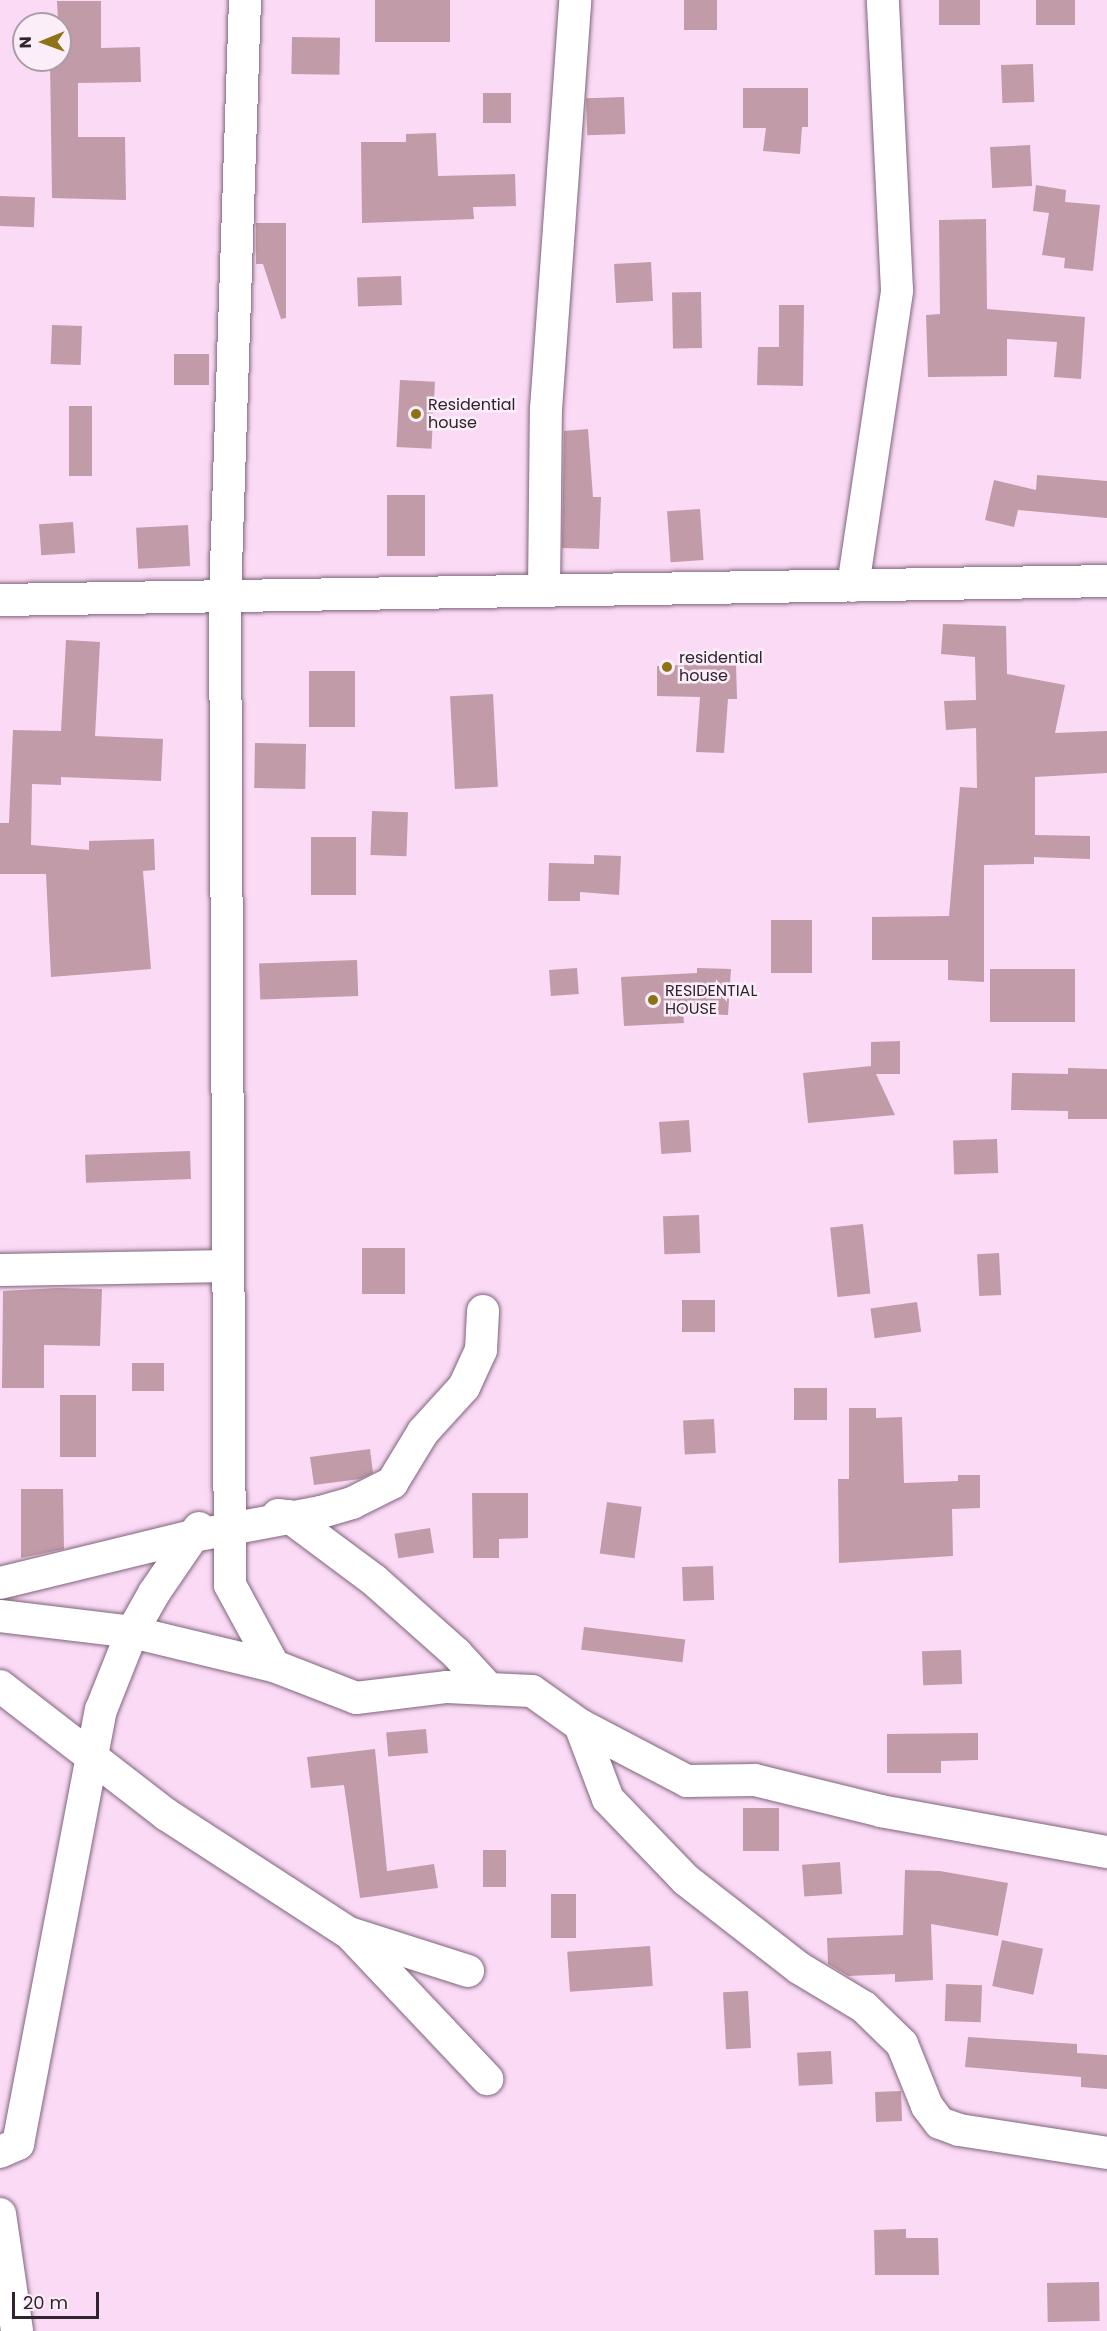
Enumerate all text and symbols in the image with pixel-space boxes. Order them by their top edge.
north arrow [12,12,72,72]
text: N [14,36,37,49]
place label: Residential house [428,395,515,433]
marker: Residential house [409,407,423,421]
place label: residential house [679,648,763,686]
marker: residential house [660,660,674,674]
place label: RESIDENTIAL HOUSE [665,981,757,1019]
marker: RESIDENTIAL HOUSE [646,993,660,1007]
scale bar [15,2280,102,2318]
text: 20 m [23,2290,68,2315]

